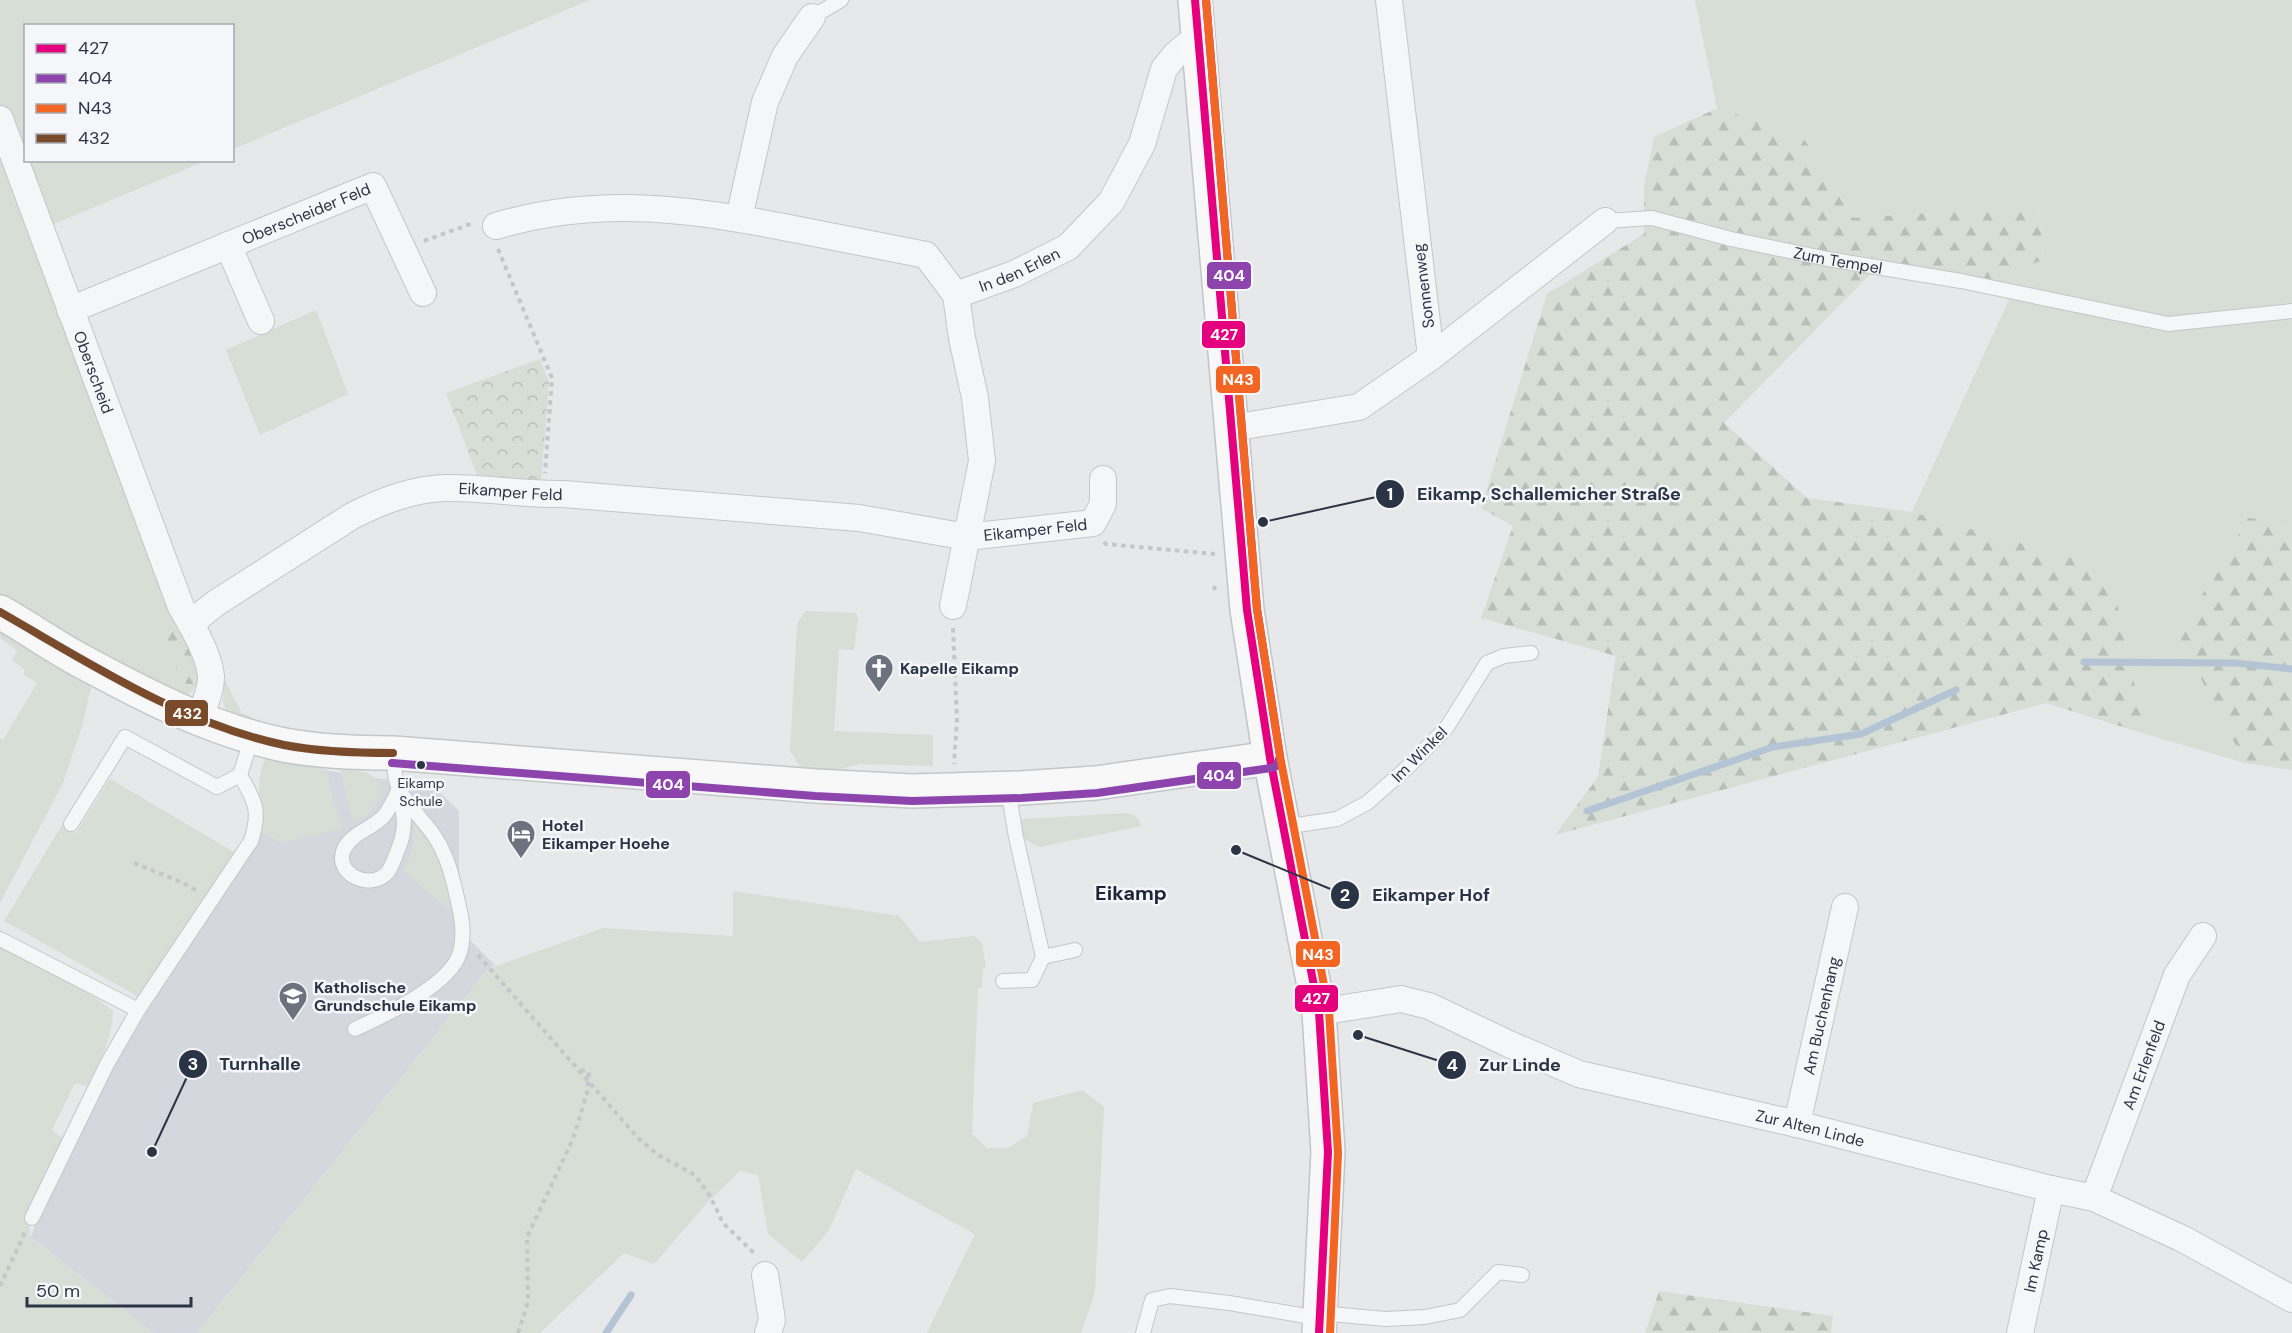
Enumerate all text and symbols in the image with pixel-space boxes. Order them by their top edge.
legend [24,24,234,162]
text: 427 [78,36,109,60]
text: 404 [78,66,112,90]
text: N43 [78,96,112,120]
text: 432 [78,126,110,150]
street label: Oberscheider Feld [239,178,374,250]
street label: Sonnenweg [1408,242,1439,330]
street label: Zum Tempel [1792,242,1884,279]
street label: In den Erlen [976,243,1063,297]
line badge: 404 [1206,261,1252,290]
text: 404 [1213,265,1245,286]
line badge: 427 [1201,320,1246,349]
text: 427 [1210,324,1238,345]
street label: Oberscheid [68,328,118,417]
line badge: N43 [1215,365,1261,394]
text: N43 [1222,369,1254,390]
callout: Eikamp, Schallemicher Straße [1375,476,1692,512]
street label: Eikamper Feld [458,478,562,505]
text: 1 [1387,482,1393,506]
text: Eikamp, Schallemicher Straße [1417,482,1681,506]
street label: Eikamper Feld [982,514,1088,546]
church icon: Kapelle Eikamp [863,652,895,694]
place label: Kapelle Eikamp [900,658,1019,679]
line badge: 432 [164,699,209,727]
text: 432 [172,703,202,724]
street label: Im Winkel [1387,722,1452,787]
marker: Eikamp Schule [415,759,427,771]
line badge: 404 [1196,761,1242,790]
text: 404 [1203,765,1235,786]
line badge: 404 [645,770,691,799]
place label: Eikamp Schule [397,774,445,810]
text: 404 [652,774,684,795]
place label: Hotel Eikamper Hoehe [542,815,670,854]
hotel icon: Hotel Eikamper Hoehe [505,818,537,860]
callout: Eikamper Hof [1330,877,1501,913]
district label: Eikamp [1095,880,1167,906]
text: 2 [1340,883,1350,907]
text: Eikamper Hof [1372,883,1490,907]
line badge: N43 [1295,940,1341,968]
text: N43 [1302,944,1334,965]
street label: Am Buchenhang [1798,954,1845,1077]
place label: Katholische Grundschule Eikamp [314,977,476,1016]
school or university icon: Katholische Grundschule Eikamp [277,980,309,1022]
line badge: 427 [1294,984,1339,1013]
text: 427 [1302,988,1330,1009]
street label: Am Erlenfeld [2118,1017,2170,1113]
callout: Turnhalle [178,1046,313,1082]
callout: Zur Linde [1437,1047,1573,1083]
text: 3 [188,1052,198,1076]
text: Turnhalle [219,1052,301,1076]
text: 4 [1446,1053,1458,1077]
text: Zur Linde [1479,1053,1561,1077]
street label: Zur Alten Linde [1754,1105,1867,1152]
street label: Im Kamp [2019,1227,2053,1294]
scale bar [27,1270,190,1308]
text: 50 m [36,1279,80,1303]

